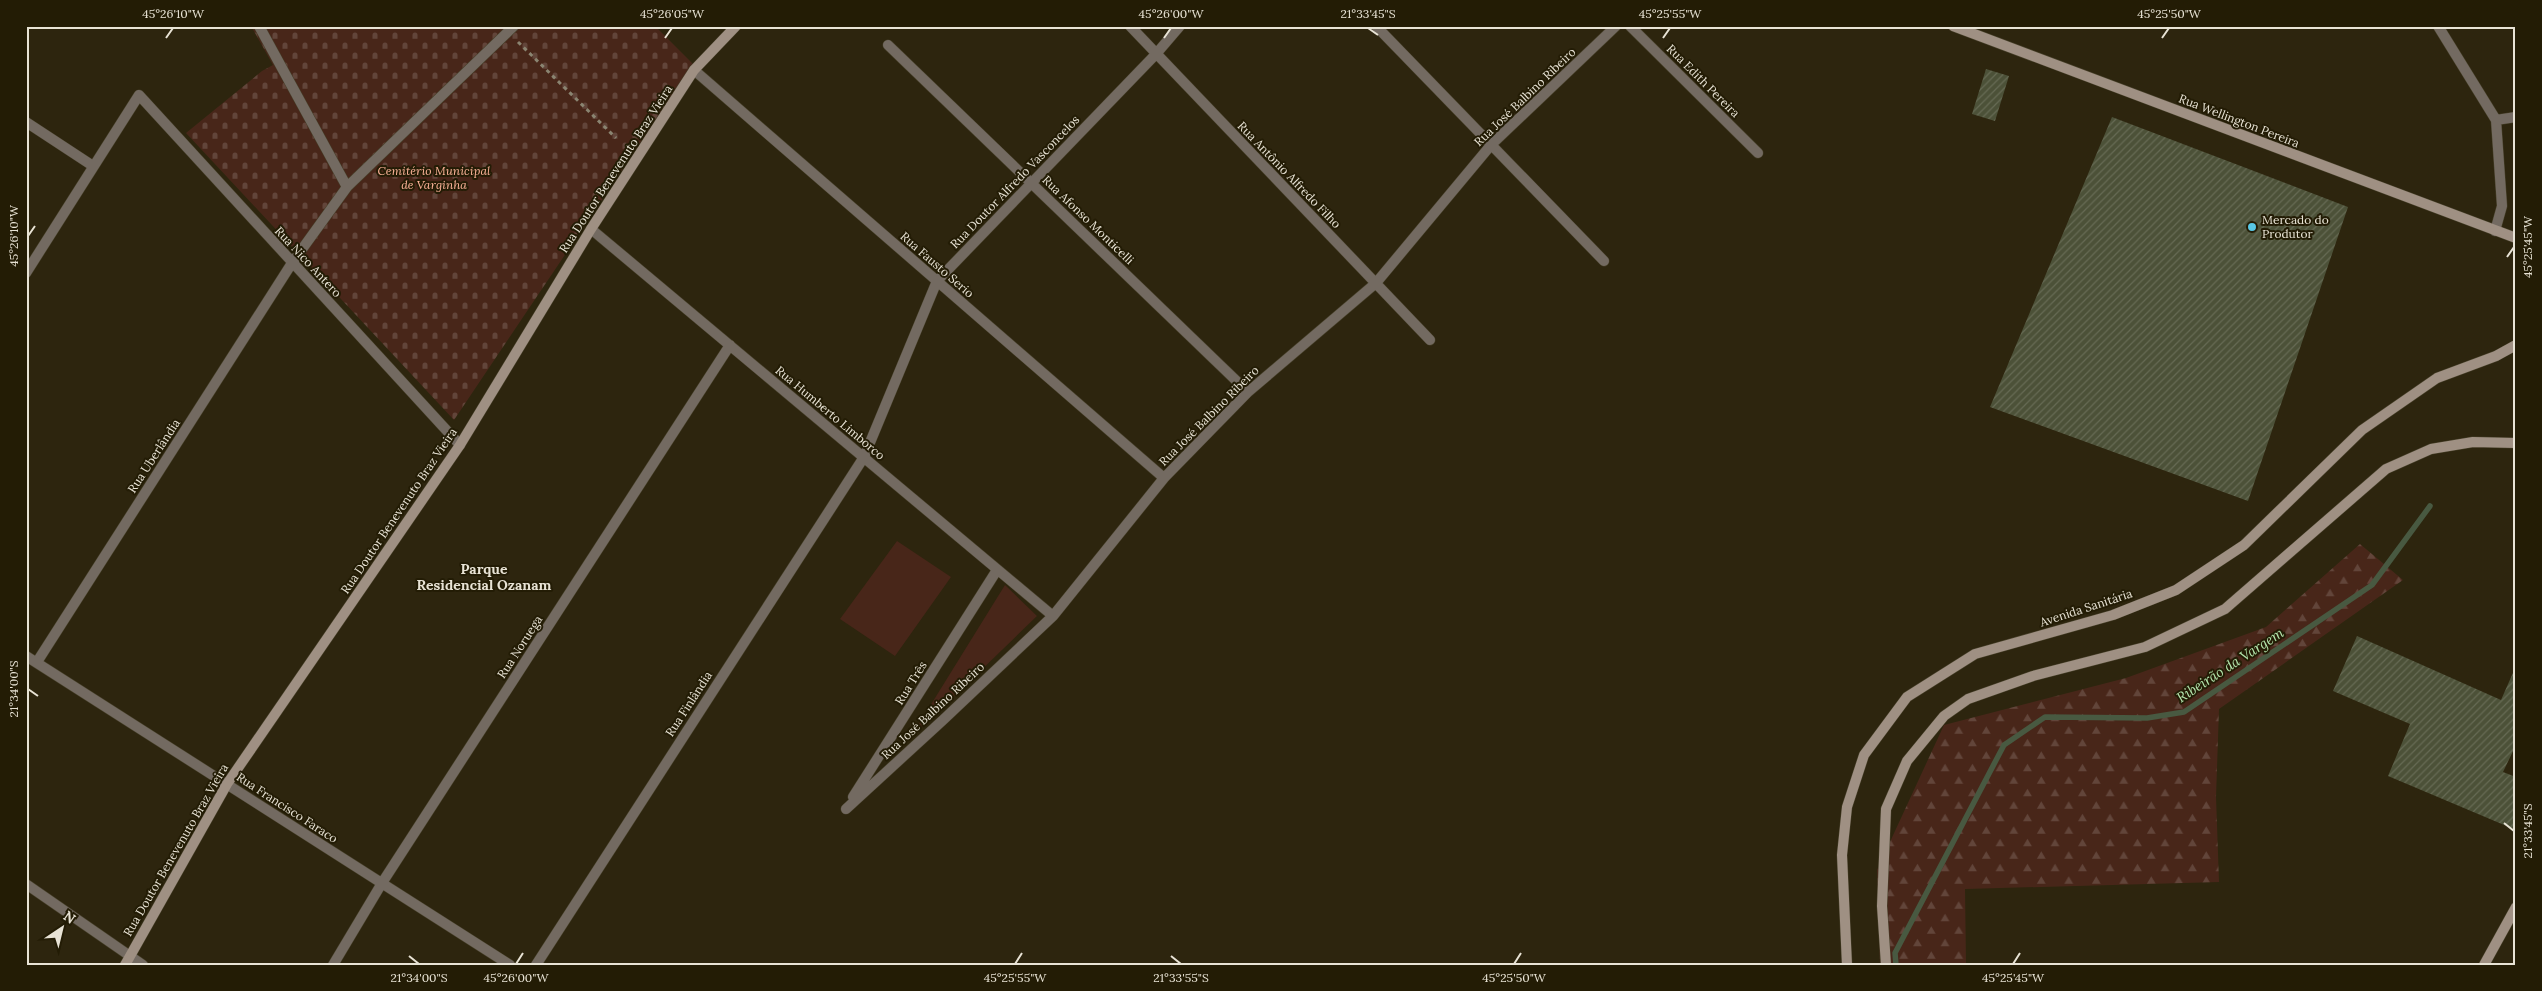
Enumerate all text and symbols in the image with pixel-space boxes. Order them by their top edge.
text: 45°26'10"W [142,6,205,21]
text: 45°26'05"W [640,6,705,21]
text: 45°26'00"W [1139,6,1204,21]
text: 21°33'45"S [1341,6,1396,21]
text: 45°25'55"W [1639,6,1702,21]
text: 45°25'50"W [2137,6,2202,21]
street label: Rua Edith Pereira [1664,41,1743,120]
street label: Rua José Balbino Ribeiro [1471,44,1579,149]
street label: Rua Doutor Benevenuto Braz Vieira [556,82,675,255]
street label: Rua Wellington Pereira [2177,91,2302,150]
street label: Rua Doutor Alfredo Vasconcelos [947,112,1083,251]
street label: Rua Antônio Alfredo Filho [1235,118,1344,231]
park label: Cemitério Municipal de Varginha [378,163,491,192]
street label: Rua Afonso Monticelli [1039,172,1137,267]
text: 45°26'10"W [6,204,21,267]
place label: Mercado do Produtor [2262,212,2329,241]
text: 45°25'45"W [2520,215,2535,278]
marker: Mercado do Produtor [2246,221,2258,233]
street label: Rua Nico Antero [272,223,345,300]
street label: Rua Fausto Serio [897,229,977,301]
street label: Rua Humberto Limborco [773,362,888,463]
street label: Rua José Balbino Ribeiro [1155,362,1262,469]
street label: Rua Uberlândia [124,416,183,496]
street label: Rua Doutor Benevenuto Braz Vieira [337,425,460,597]
district label: Parque Residencial Ozanam [417,560,552,594]
street label: Avenida Sanitária [2037,585,2134,630]
street label: Rua Noruega [494,613,545,681]
water label: Ribeirão da Vargem [2173,623,2288,706]
street label: Rua Três [891,658,930,707]
street label: Rua José Balbino Ribeiro [878,659,987,762]
text: 21°34'00"S [6,660,21,718]
street label: Rua Finlândia [662,668,715,739]
street label: Rua Doutor Benevenuto Braz Vieira [120,761,231,939]
street label: Rua Francisco Faraco [234,769,341,846]
text: 21°33'45"S [2520,803,2535,858]
north arrow [38,904,88,954]
text: N [60,907,79,928]
text: 21°34'00"S [390,970,448,985]
text: 45°26'00"W [484,970,549,985]
text: 45°25'55"W [984,970,1047,985]
text: 21°33'55"S [1153,970,1209,985]
text: 45°25'50"W [1482,970,1547,985]
text: 45°25'45"W [1982,970,2045,985]

